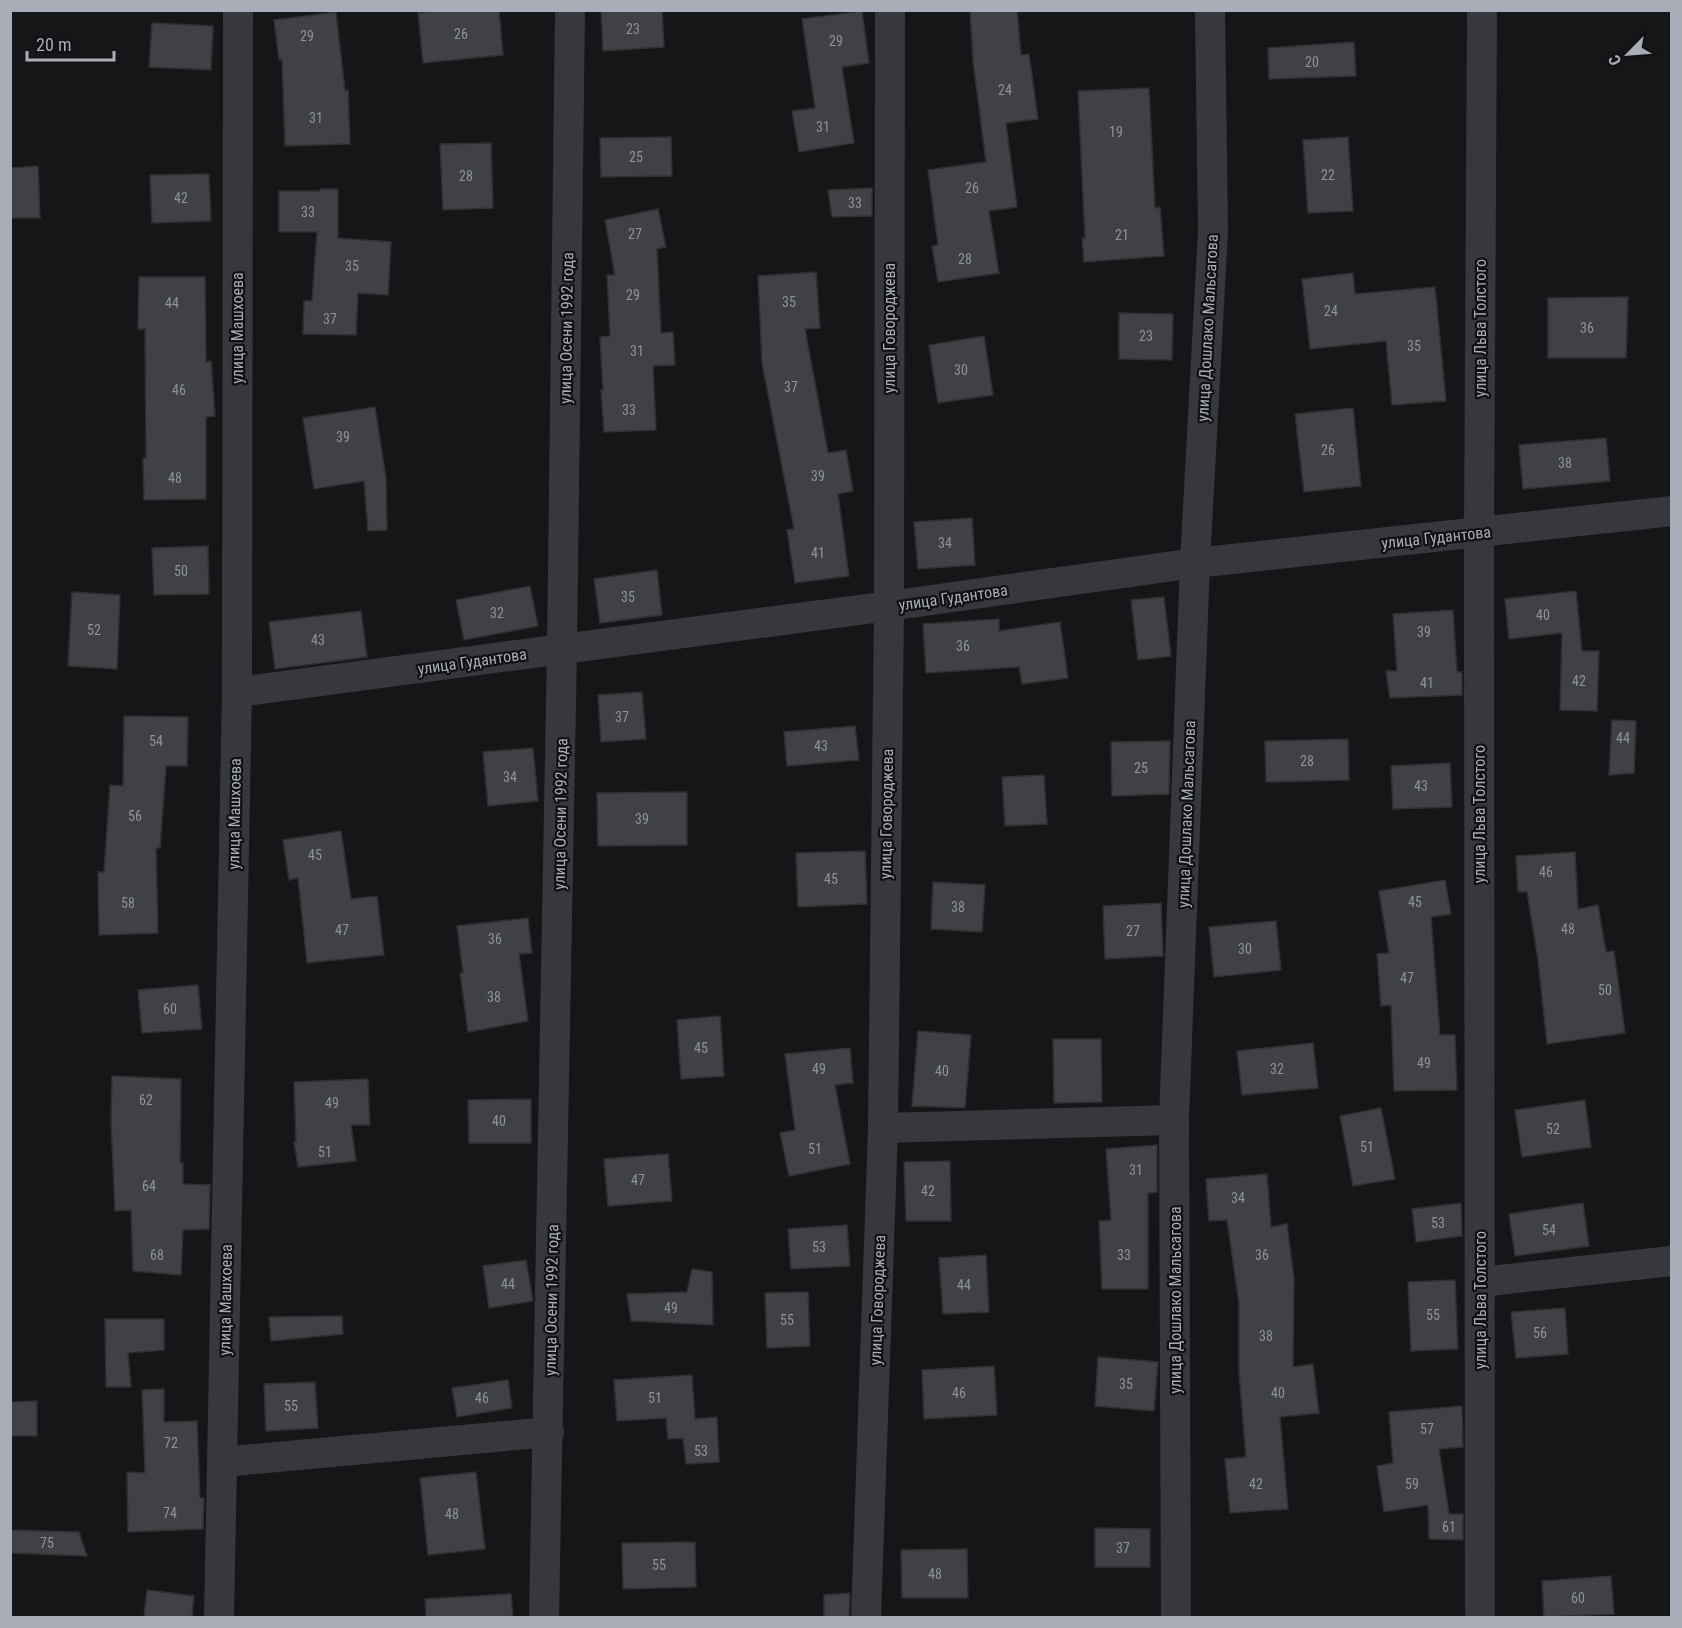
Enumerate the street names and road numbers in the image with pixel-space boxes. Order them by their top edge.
street label: улица Дошлако Мальсагова [1193,234,1222,422]
street label: улица Осени 1992 года [556,252,577,404]
street label: улица Льва Толстого [1471,259,1490,397]
street label: улица Говороджева [880,263,899,393]
street label: улица Машхоева [228,272,247,384]
street label: улица Гудантова [1380,522,1492,553]
street label: улица Гудантова [897,580,1009,615]
street label: улица Гудантова [416,644,528,679]
street label: улица Дошлако Мальсагова [1174,720,1199,908]
street label: улица Осени 1992 года [550,738,571,890]
street label: улица Льва Толстого [1470,745,1489,883]
street label: улица Говороджева [876,749,897,879]
street label: улица Машхоева [224,758,245,870]
street label: улица Дошлако Мальсагова [1166,1206,1185,1394]
street label: улица Осени 1992 года [541,1224,562,1376]
street label: улица Льва Толстого [1471,1231,1490,1369]
street label: улица Говороджева [866,1234,889,1366]
street label: улица Машхоева [215,1244,236,1356]

